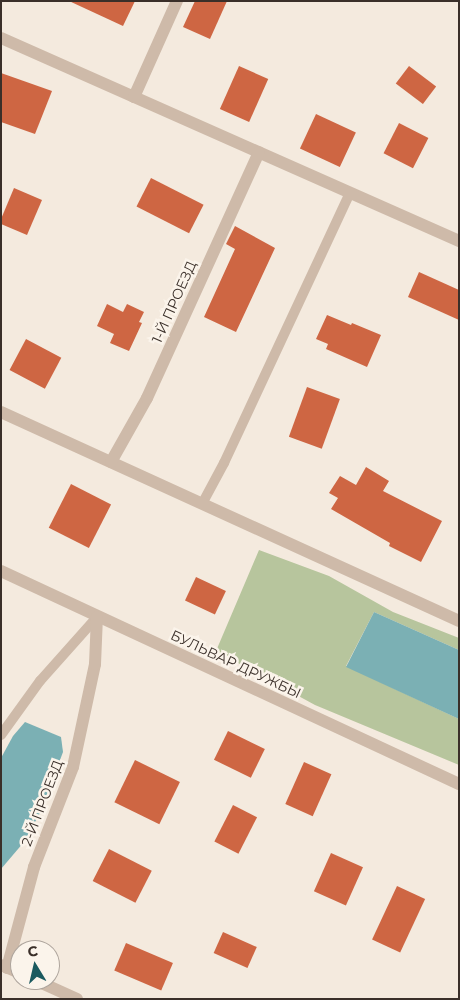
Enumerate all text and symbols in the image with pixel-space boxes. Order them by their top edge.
street label: 1-Й ПРОЕЗД [148,258,200,346]
street label: БУЛЬВАР ДРУЖБЫ [168,626,304,702]
street label: 2-Й ПРОЕЗД [18,757,66,849]
north arrow [10,940,60,990]
text: С [26,941,39,961]

